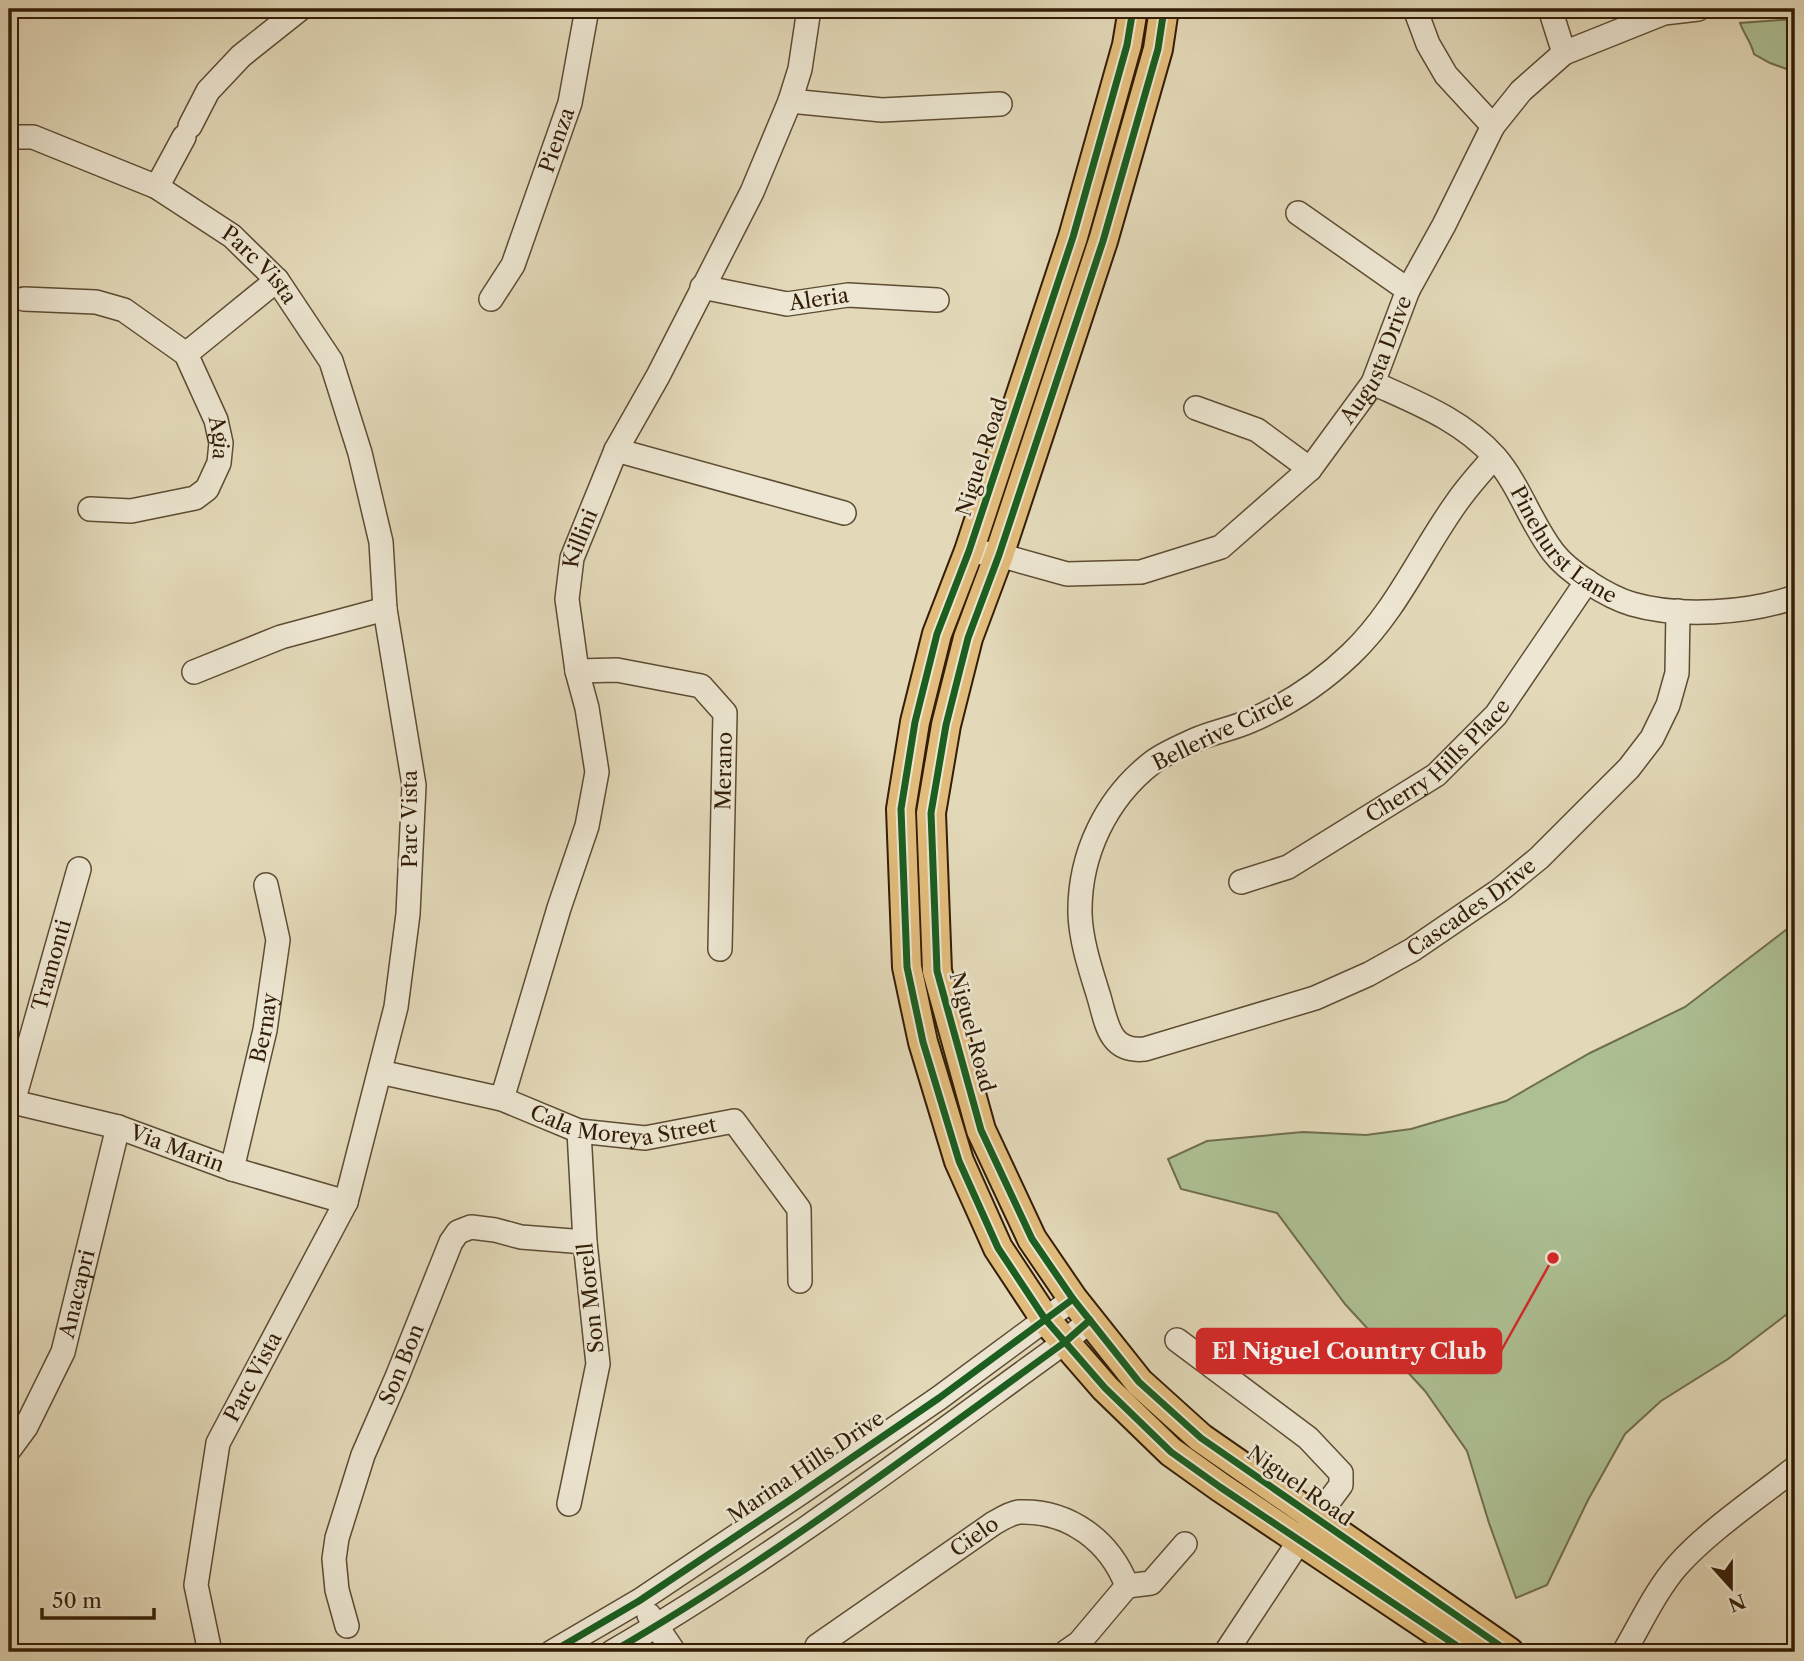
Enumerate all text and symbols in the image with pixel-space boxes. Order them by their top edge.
street label: Pienza [534,103,580,176]
street label: Parc Vista [218,220,303,309]
street label: Aleria [786,282,851,316]
street label: Augusta Drive [1334,292,1417,429]
street label: Niguel Road [951,394,1013,519]
street label: Agia [203,413,234,462]
street label: Pinehurst Lane [1505,481,1621,608]
street label: Killini [558,505,603,569]
street label: Bellerive Circle [1148,686,1297,776]
street label: Cherry Hills Place [1361,694,1515,828]
street label: Merano [710,732,737,810]
street label: Parc Vista [397,769,422,868]
street label: Cascades Drive [1402,853,1541,962]
street label: Tramonti [26,917,76,1014]
street label: Niguel Road [944,969,1001,1095]
street label: Bernay [245,991,282,1065]
street label: Cala Moreya Street [527,1099,719,1150]
street label: Via Marin [126,1119,228,1177]
street label: Son Morell [572,1242,609,1354]
street label: Anacapri [54,1247,100,1342]
street label: Son Bon [373,1320,429,1409]
street label: Parc Vista [218,1327,287,1426]
callout: El Niguel Country Club [1197,1329,1501,1373]
text: El Niguel Country Club [1211,1337,1487,1365]
street label: Marina Hills Drive [723,1405,889,1528]
street label: Niguel Road [1243,1440,1358,1531]
street label: Cielo [945,1511,1003,1562]
north arrow [1696,1552,1766,1622]
scale bar [42,1577,154,1621]
text: 50 m [52,1588,102,1613]
text: N [1725,1589,1749,1616]

